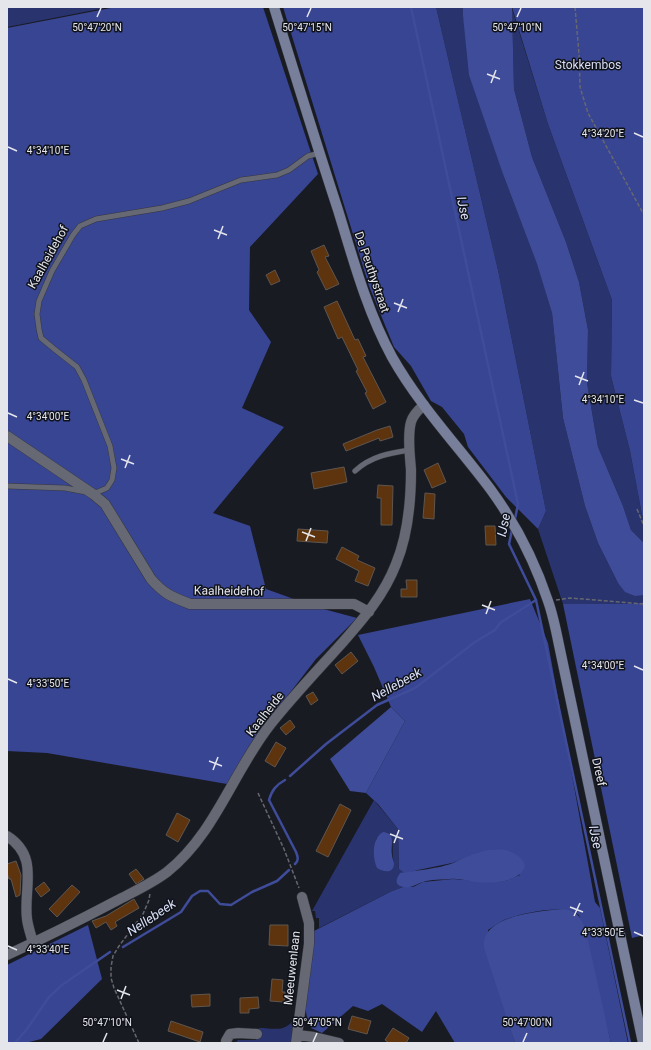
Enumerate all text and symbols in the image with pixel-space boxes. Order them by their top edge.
text: 50°47'20"N [72,22,122,33]
text: 50°47'15"N [282,22,332,33]
text: 50°47'10"N [492,22,542,33]
park label: Stokkembos [555,58,621,72]
text: 4°34'20"E [582,128,625,139]
text: 4°34'10"E [27,145,70,156]
water label: IJse [454,195,473,222]
street label: Kaalheidehof [25,222,72,291]
street label: De Peuthystraat [352,230,392,314]
text: 4°34'10"E [582,394,625,405]
text: 4°34'00"E [27,411,70,422]
water label: IJse [494,512,513,538]
street label: Kaalheidehof [194,583,265,599]
text: 4°34'00"E [582,660,625,671]
water label: Nellebeek [368,664,425,704]
text: 4°33'50"E [27,678,70,689]
street label: Kaalheide [243,689,287,739]
street label: Dreef [589,756,609,788]
water label: IJse [586,824,605,851]
water label: Nellebeek [124,895,179,939]
text: 4°33'50"E [582,927,625,938]
street label: Meeuwenlaan [281,930,303,1006]
text: 4°33'40"E [27,944,70,955]
text: 50°47'10"N [82,1017,132,1028]
text: 50°47'05"N [292,1017,342,1028]
text: 50°47'00"N [502,1017,552,1028]

